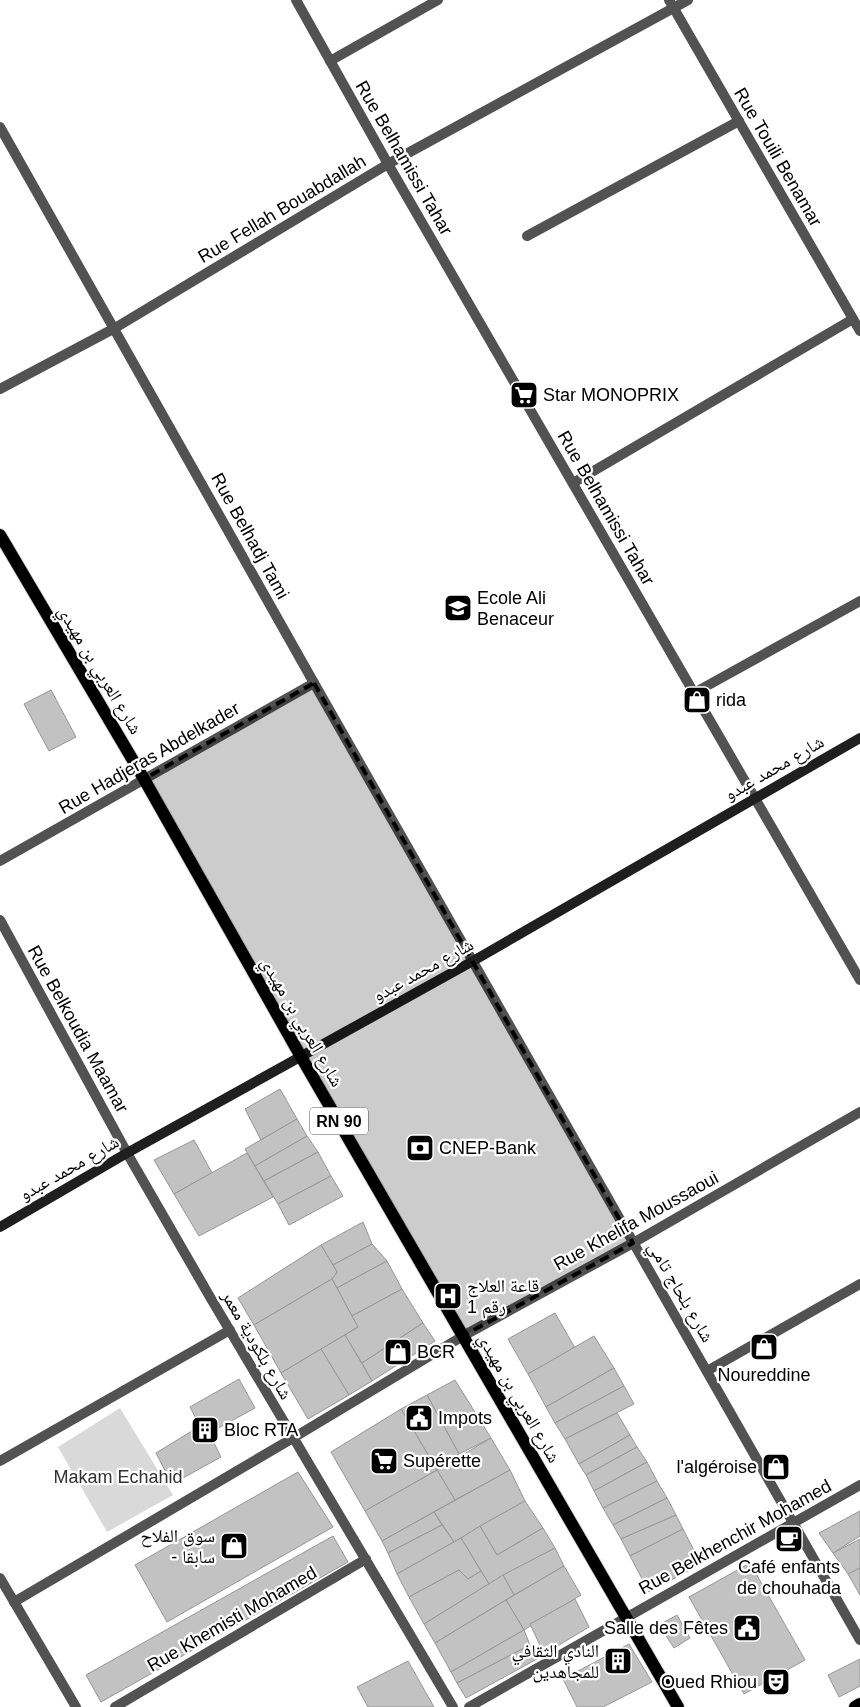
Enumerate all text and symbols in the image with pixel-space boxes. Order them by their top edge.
street label: Rue Belhamissi Tahar [352,77,456,239]
street label: Rue Touili Benamar [730,84,826,230]
street label: Rue Fellah Bouabdallah [195,151,369,267]
supermarket icon: Star MONOPRIX [509,380,539,410]
place label: Star MONOPRIX [543,385,679,405]
street label: Rue Belhamissi Tahar [554,427,658,589]
street label: Rue Belhadj Tami [207,470,293,602]
place label: Ecole Ali Benaceur [477,588,554,629]
school or university icon: Ecole Ali Benaceur [443,593,473,623]
street label: شارع العربي بن مهيدي [50,602,146,740]
shop icon: rida [682,685,712,715]
place label: rida [716,690,747,710]
street label: Rue Hadjeras Abdelkader [55,698,243,818]
street label: شارع محمد عبدو [721,731,828,805]
street label: شارع محمد عبدو [369,934,477,1007]
street label: Rue Belkoudia Maamar [24,942,132,1116]
street label: شارع العربي بن مهيدي [253,954,347,1093]
road number: RN 90 [310,1108,368,1134]
street label: شارع محمد عبدو [16,1131,123,1205]
bank icon: CNEP-Bank [405,1133,435,1163]
place label: CNEP-Bank [439,1138,537,1158]
street label: Rue Khelifa Moussaoui [550,1167,722,1275]
street label: شارع بلحاج تامي [640,1238,718,1348]
place label: قاعة العلاج رقم 1 [467,1276,539,1319]
hospital icon: قاعة العلاج رقم 1 [433,1281,463,1311]
street label: شارع بلكودية معمر [216,1286,296,1404]
street label: شارع العربي بن مهيدي [470,1330,564,1469]
shop icon: Noureddine [749,1332,779,1362]
shop icon: BCR [383,1337,413,1367]
place label: BCR [417,1342,455,1362]
place label: Noureddine [717,1365,811,1385]
public building icon: Impots [404,1403,434,1433]
place label: Impots [438,1408,492,1428]
building icon: Bloc RTA [190,1415,220,1445]
place label: Bloc RTA [224,1420,298,1440]
supermarket icon: Supérette [369,1446,399,1476]
place label: Supérette [403,1451,481,1471]
shop icon: l'algéroise [761,1452,791,1482]
place label: l'algéroise [677,1457,757,1477]
park label: Makam Echahid [53,1467,183,1487]
street label: Rue Belkhenchir Mohamed [635,1476,835,1598]
cafe icon: Café enfants de chouhada [774,1524,804,1554]
place label: سوق الفلاح - سابقا [141,1526,215,1568]
shop icon: سوق الفلاح - سابقا [219,1531,249,1561]
place label: Café enfants de chouhada [737,1557,842,1598]
street label: Rue Khemisti Mohamed [144,1562,320,1676]
public building icon: Salle des Fêtes [732,1613,762,1643]
place label: Salle des Fêtes [604,1618,728,1638]
place label: النادي الثقافي للمجاهدين [511,1641,599,1683]
building icon: النادي الثقافي للمجاهدين [603,1646,633,1676]
theatre icon: Oued Rhiou [761,1667,791,1697]
place label: Oued Rhiou [661,1672,757,1692]

